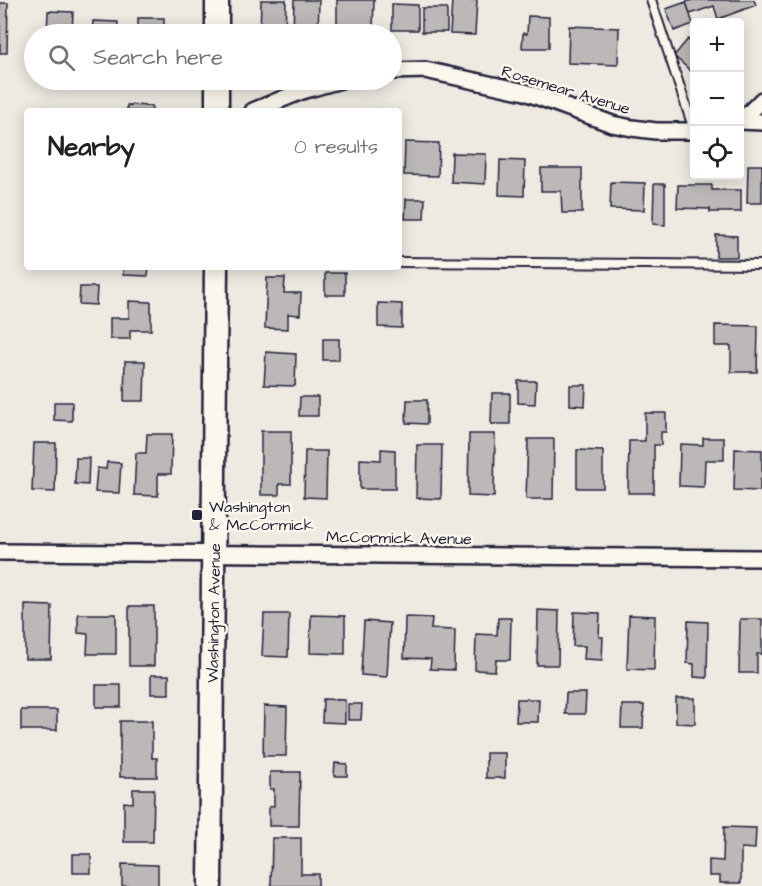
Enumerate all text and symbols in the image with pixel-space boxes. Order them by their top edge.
map controls [690,18,744,180]
button: + [690,18,744,72]
search box [24,24,402,90]
icon: search [45,41,78,74]
text: Search here [93,42,223,73]
street label: Rosemear Avenue [499,60,633,120]
button: − [690,72,744,126]
button: locate [690,126,744,180]
text: Nearby [48,129,135,165]
text: 0 results [294,133,378,161]
place label: Washington & McCormick [209,496,314,536]
marker: Washington & McCormick [190,508,204,522]
street label: McCormick Avenue [326,526,472,550]
street label: Washington Avenue [202,543,227,683]

